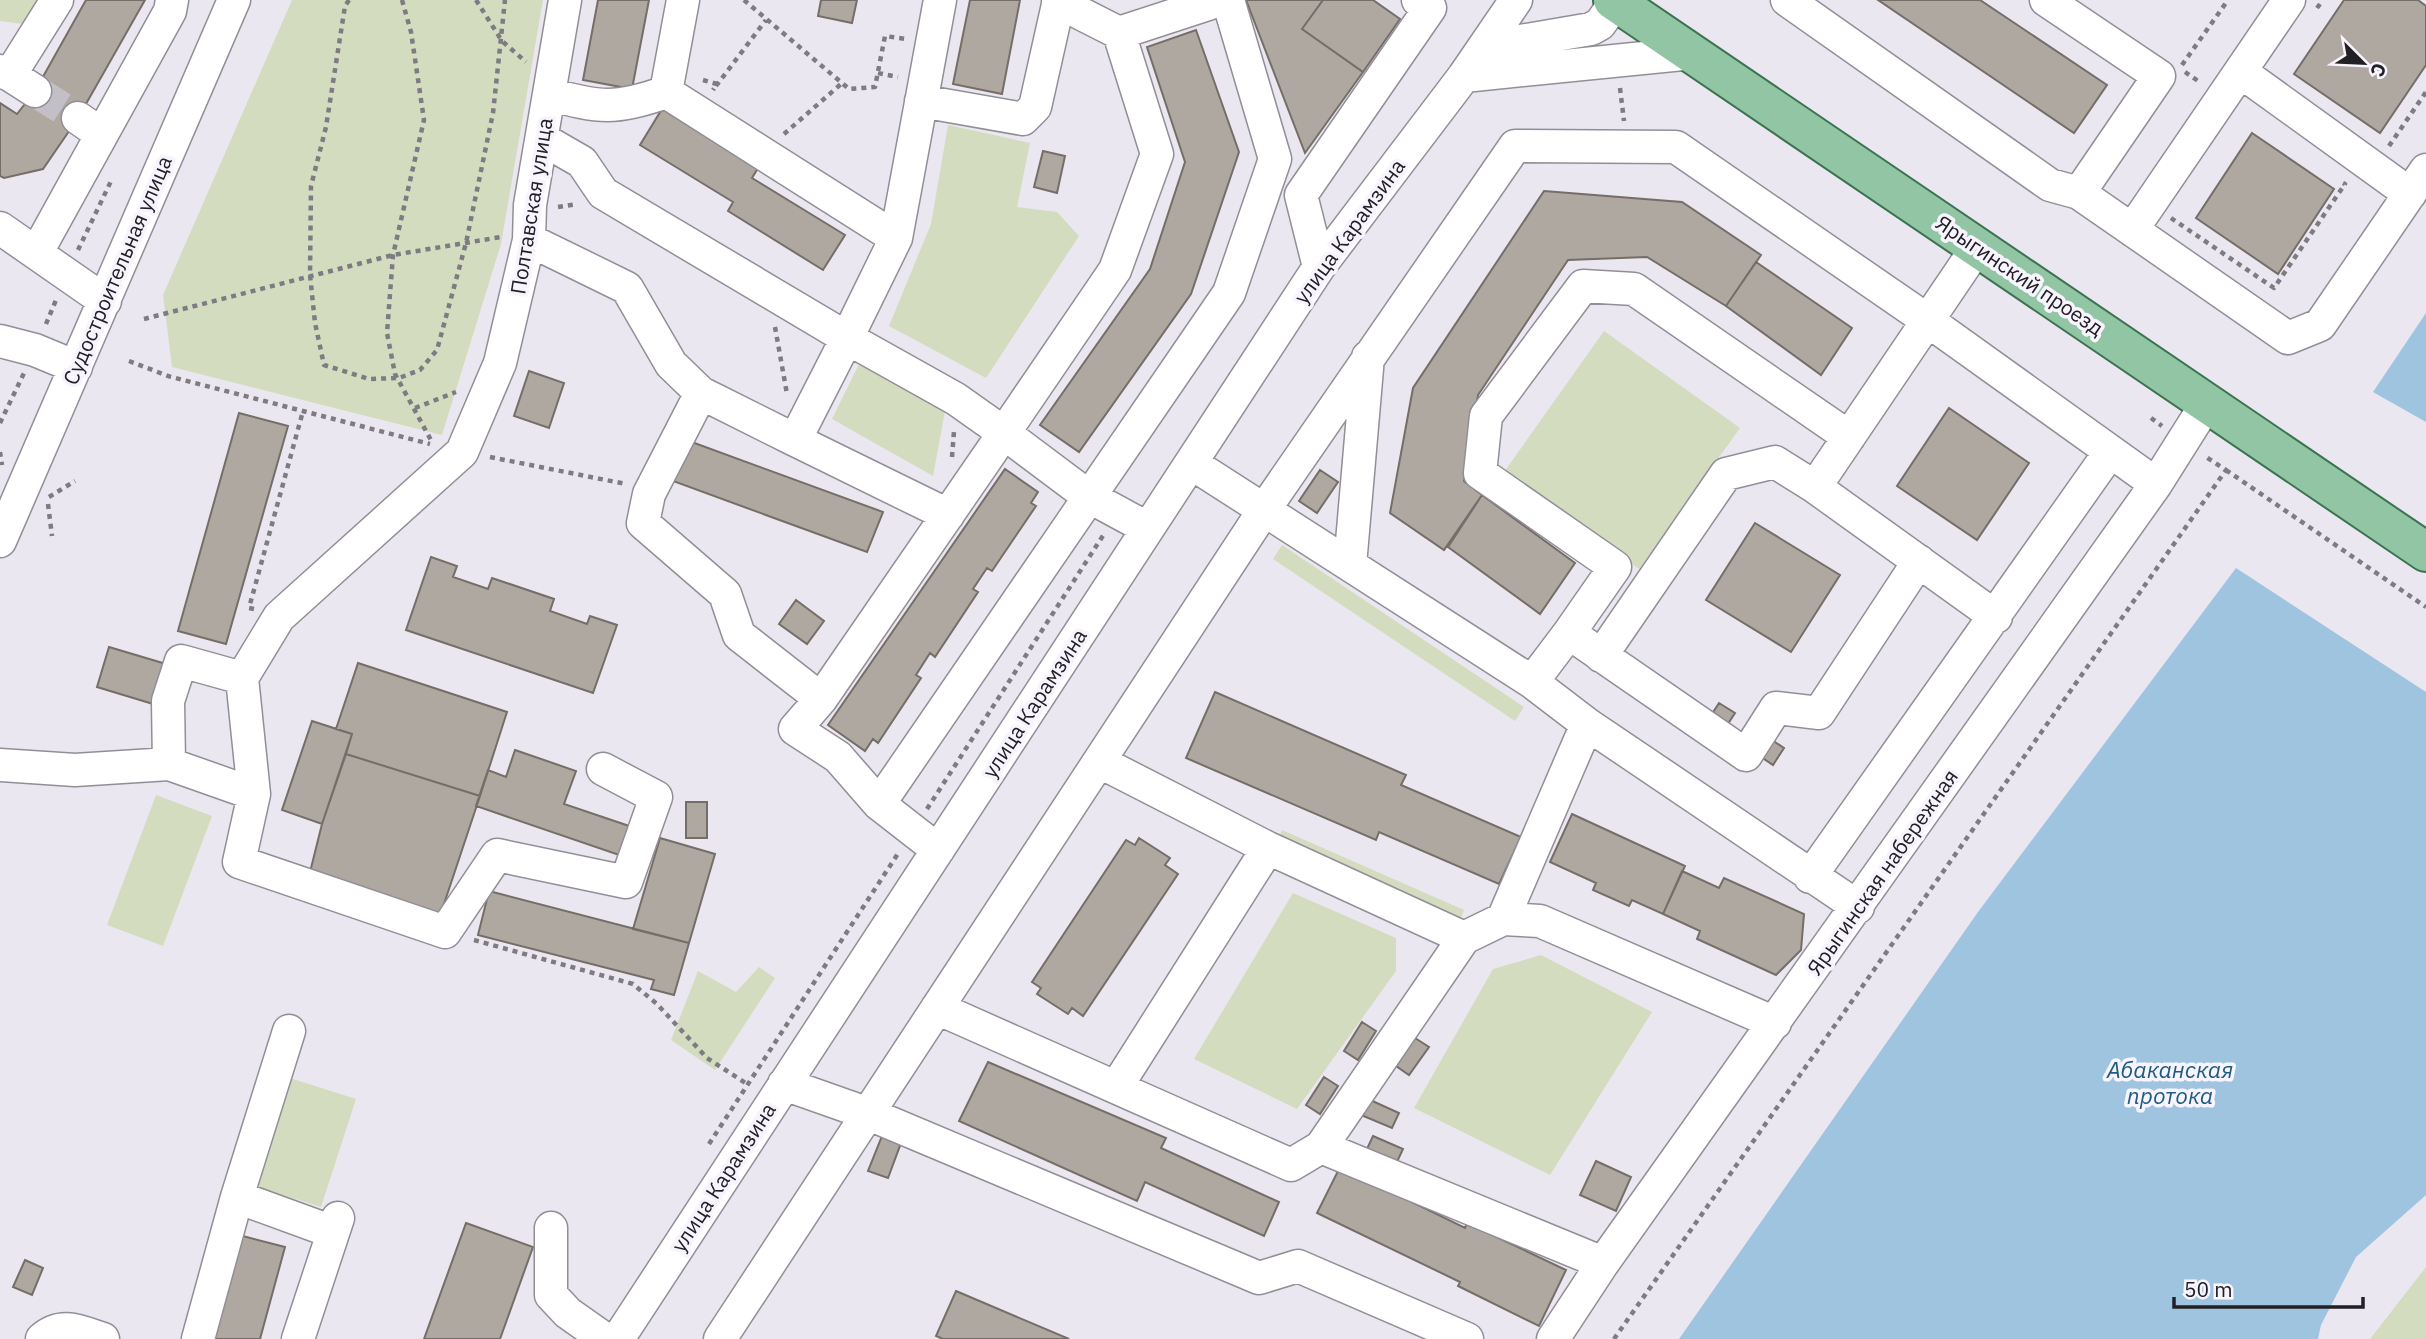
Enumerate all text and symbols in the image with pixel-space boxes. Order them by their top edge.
north arrow [2328,28,2398,98]
text: С [2365,59,2392,80]
street label: Полтавская улица [503,116,559,296]
street label: Судостроительная улица [56,151,178,389]
street label: улица Карамзина [1287,153,1411,309]
street label: Ярыгинский проезд [1931,208,2109,342]
street label: улица Карамзина [975,623,1093,783]
street label: Ярыгинская набережная [1800,763,1964,981]
water label: Абаканская протока [2106,1054,2233,1110]
street label: улица Карамзина [664,1097,782,1257]
scale bar [2174,1266,2363,1310]
text: 50 m [2184,1275,2233,1303]

